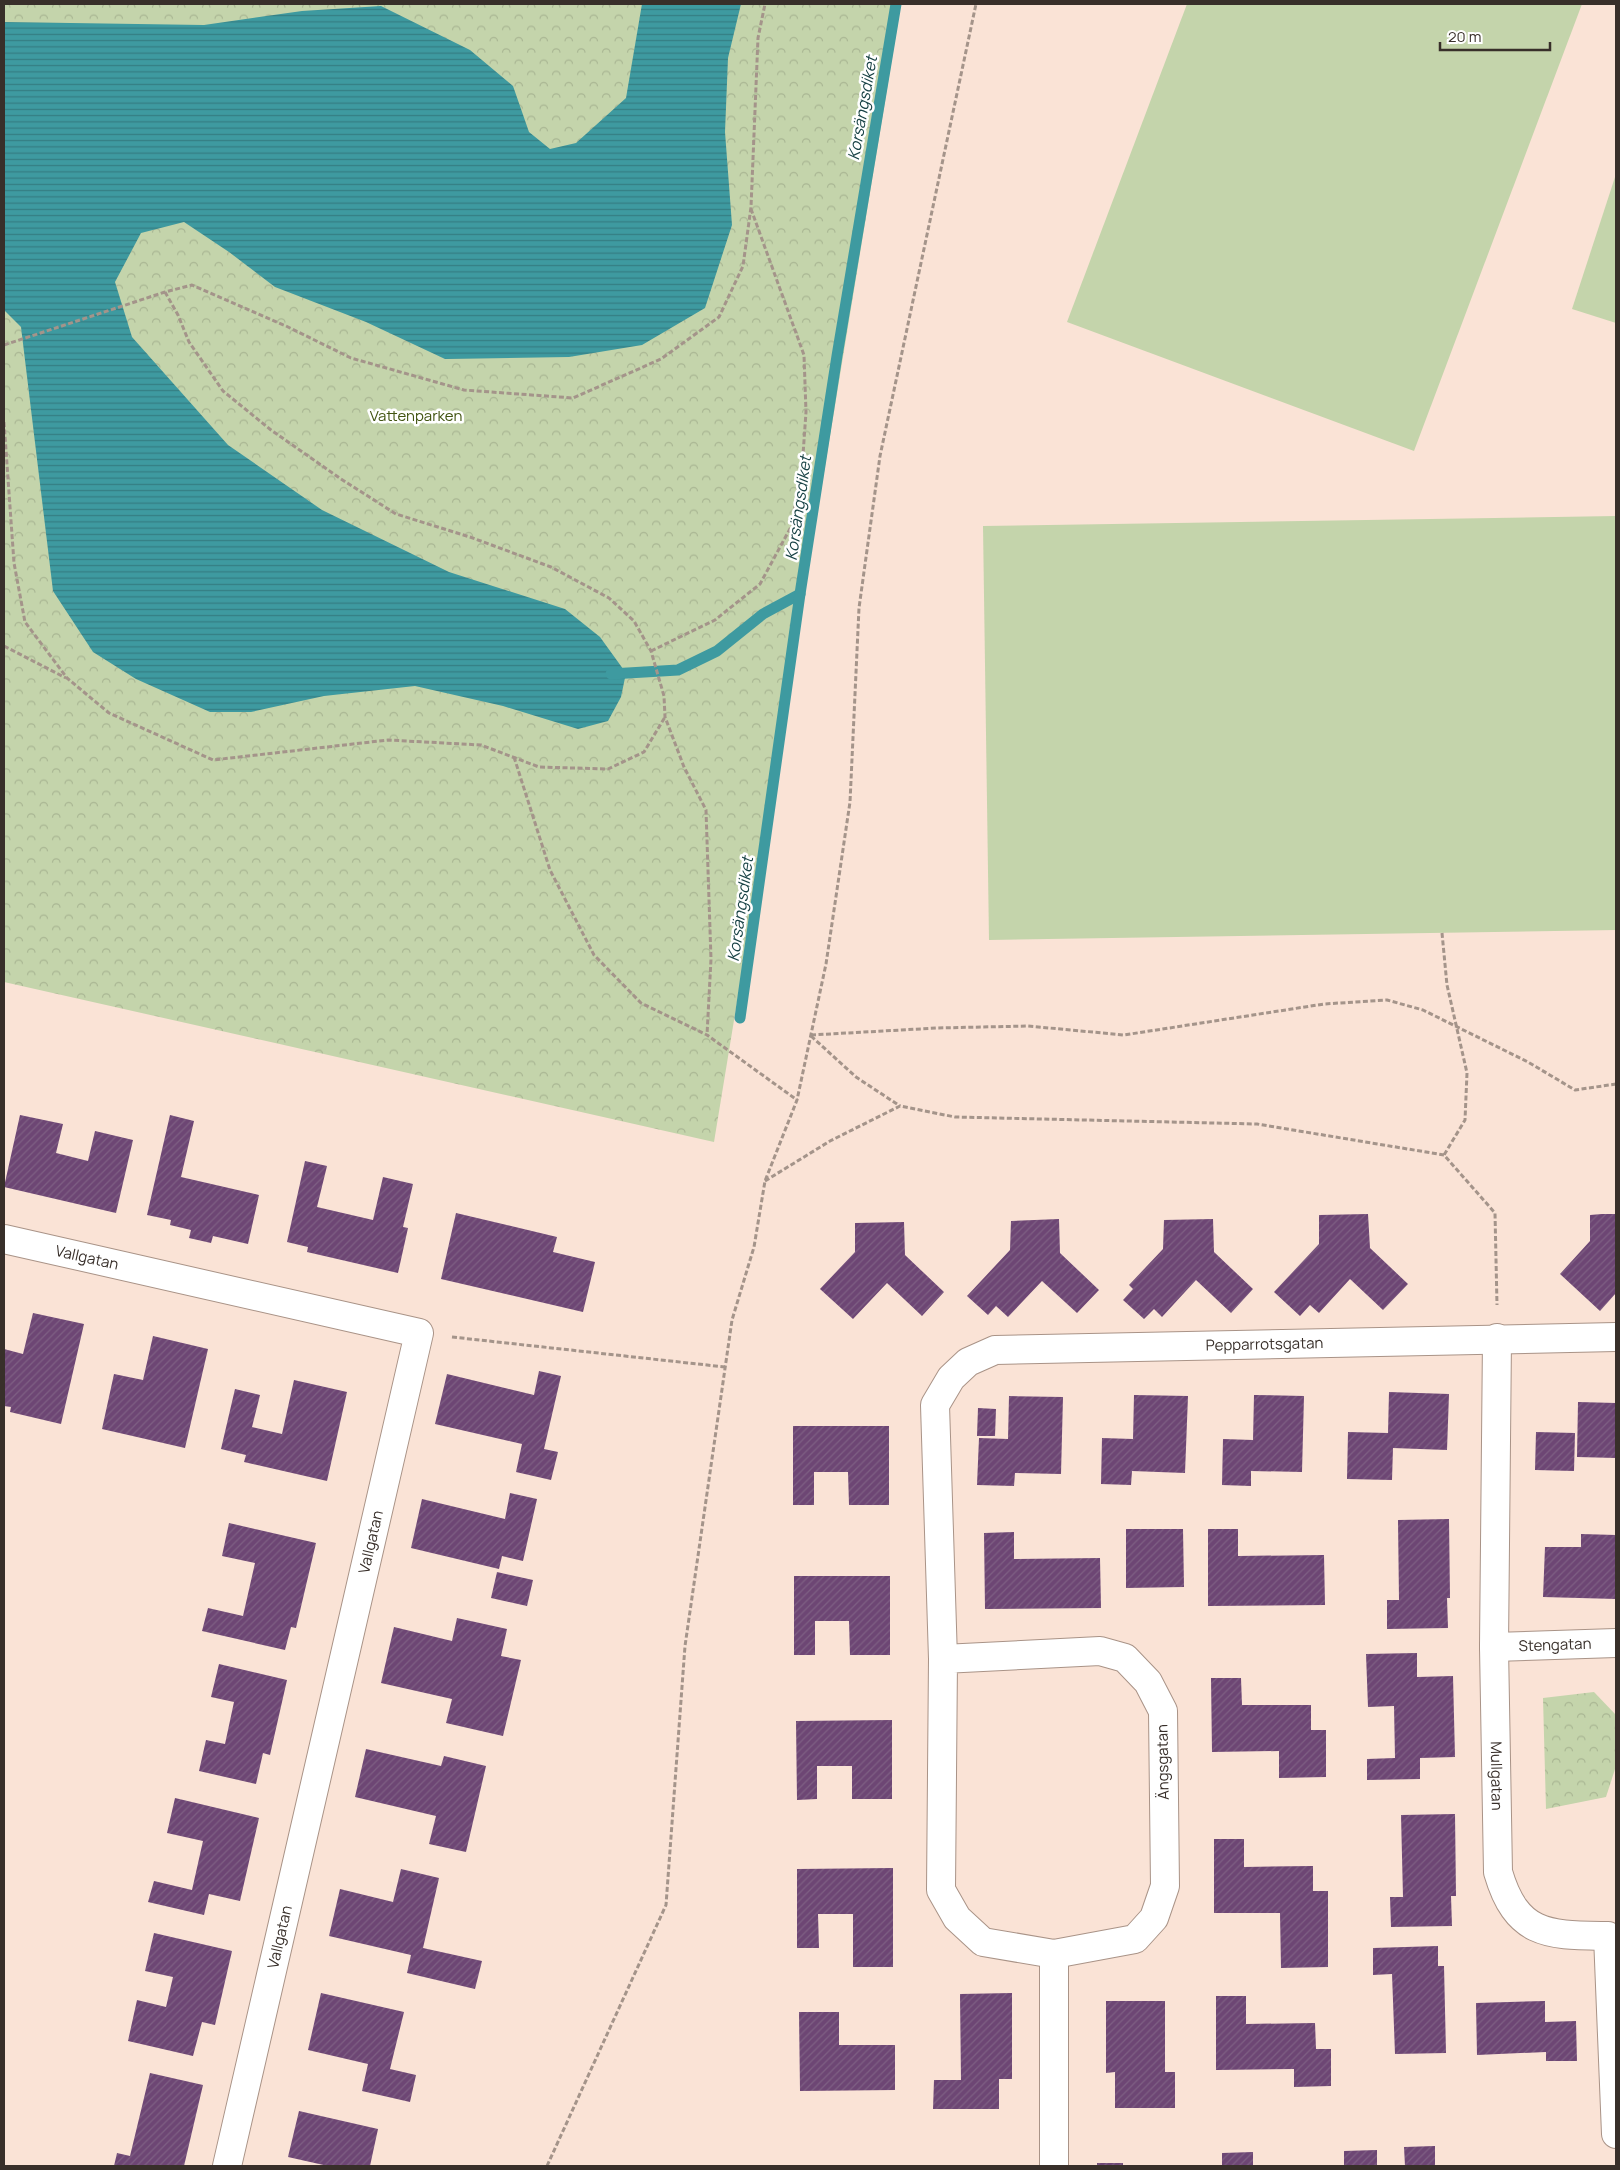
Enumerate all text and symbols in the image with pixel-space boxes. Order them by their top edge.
scale bar [1440,20,1550,52]
text: 20 m [1448,26,1481,47]
water label: Korsängsdiket [842,53,882,162]
park label: Vattenparken [370,405,462,426]
water label: Korsängsdiket [780,453,816,562]
water label: Korsängsdiket [722,854,758,963]
street label: Vallgatan [53,1240,121,1275]
street label: Pepparrotsgatan [1205,1332,1324,1356]
street label: Vallgatan [353,1508,388,1576]
street label: Stengatan [1518,1633,1592,1656]
street label: Ängsgatan [1151,1724,1174,1800]
street label: Mullgatan [1486,1741,1508,1811]
street label: Vallgatan [262,1903,297,1971]

